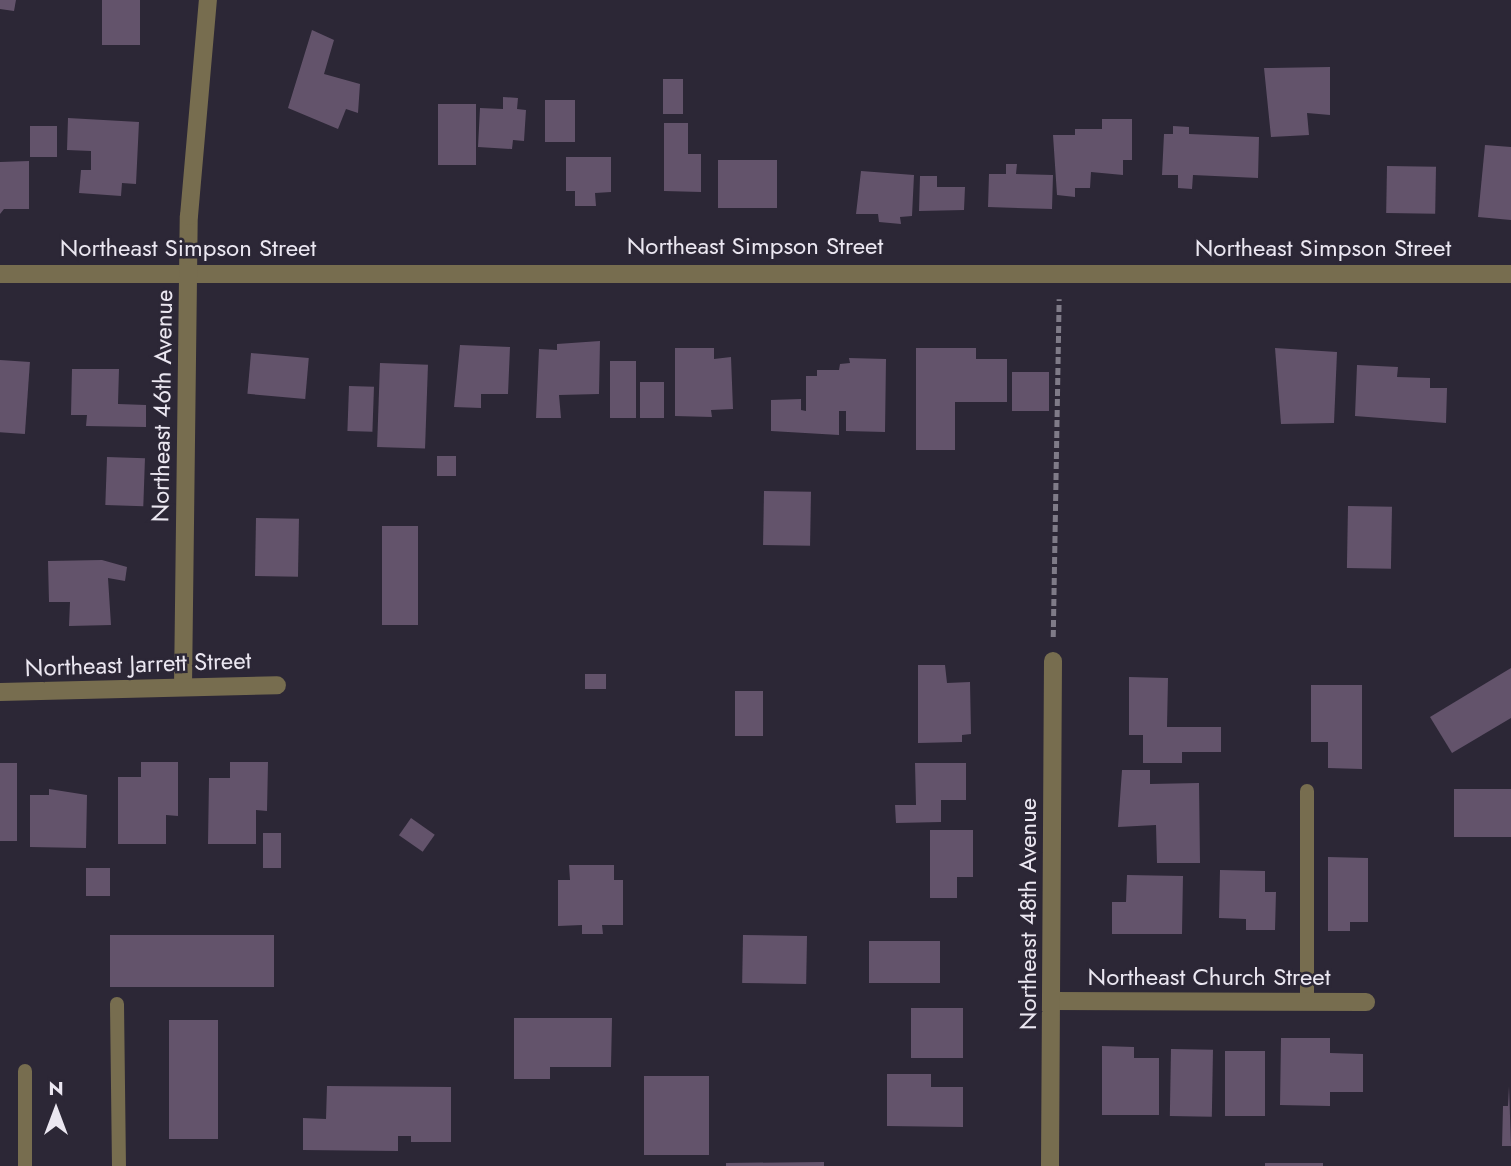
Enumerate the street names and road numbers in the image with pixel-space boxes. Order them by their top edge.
street label: Northeast Simpson Street [627,232,883,260]
street label: Northeast Simpson Street [60,234,316,262]
street label: Northeast Simpson Street [1195,234,1451,262]
street label: Northeast 46th Avenue [146,289,178,523]
street label: Northeast Jarrett Street [24,646,252,682]
street label: Northeast 48th Avenue [1014,798,1042,1030]
street label: Northeast Church Street [1088,963,1330,991]

